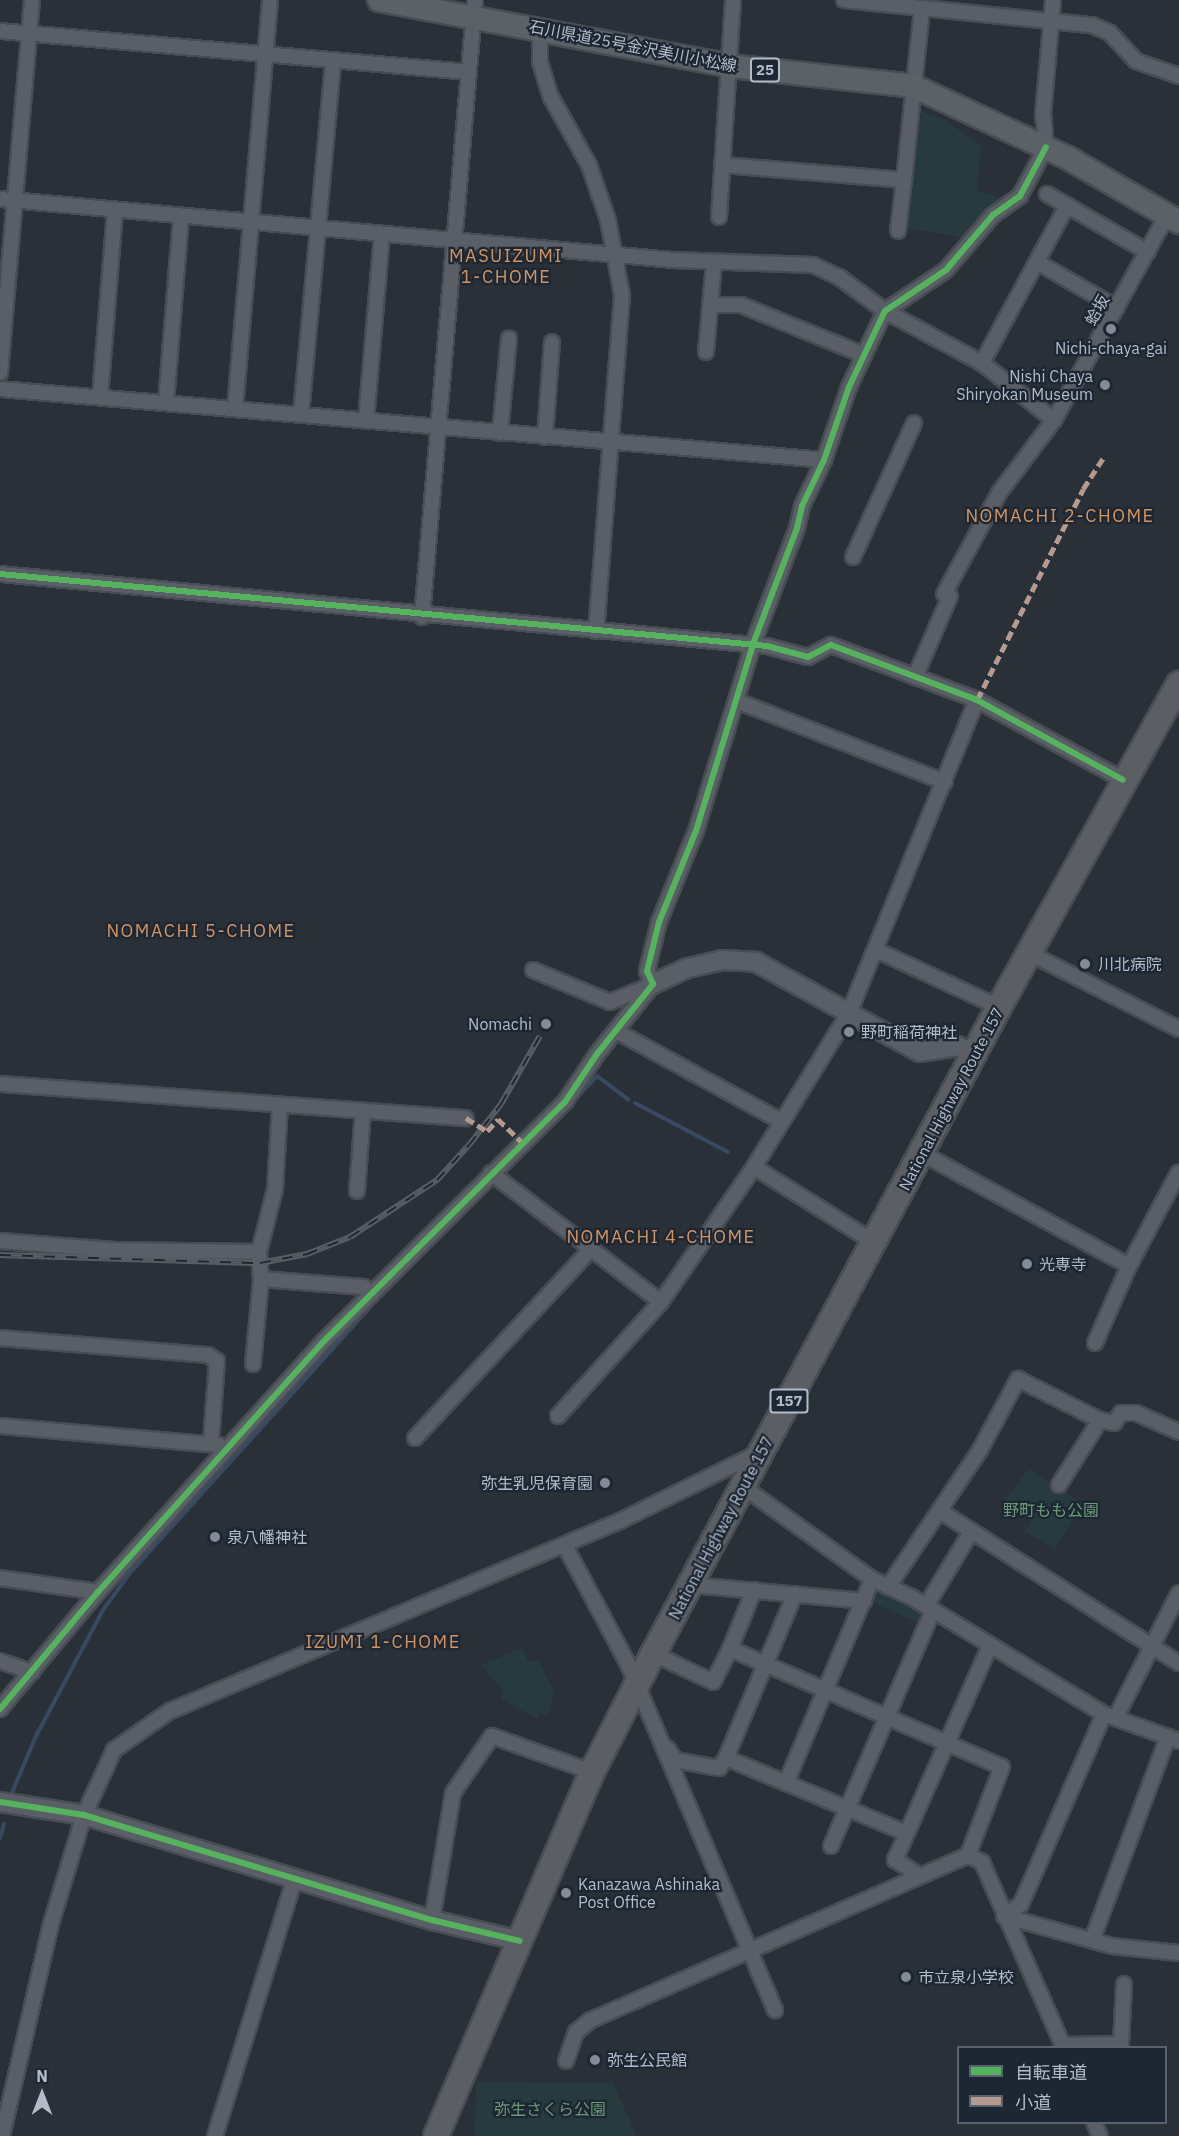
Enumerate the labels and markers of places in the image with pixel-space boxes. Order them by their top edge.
marker: Nichi-chaya-gai [1104,322,1118,336]
place label: Nichi-chaya-gai [1055,338,1167,358]
place label: Nishi Chaya Shiryokan Museum [956,366,1093,404]
marker: Nishi Chaya Shiryokan Museum [1098,378,1112,392]
place label: 川北病院 [1098,954,1162,974]
marker: 川北病院 [1076,955,1094,973]
place label: Nomachi [468,1014,532,1034]
marker: Nomachi [537,1015,555,1033]
place label: 野町稲荷神社 [861,1022,957,1042]
marker: 野町稲荷神社 [842,1025,856,1039]
place label: 光専寺 [1039,1254,1087,1274]
marker: 光専寺 [1020,1257,1034,1271]
place label: 弥生乳児保育園 [481,1473,593,1493]
marker: 弥生乳児保育園 [598,1476,612,1490]
place label: 泉八幡神社 [227,1527,307,1547]
marker: 泉八幡神社 [208,1530,222,1544]
place label: Kanazawa Ashinaka Post Office [578,1874,720,1912]
marker: Kanazawa Ashinaka Post Office [559,1886,573,1900]
place label: 市立泉小学校 [918,1967,1014,1987]
marker: 市立泉小学校 [899,1970,913,1984]
place label: 弥生公民館 [607,2050,687,2070]
marker: 弥生公民館 [588,2053,602,2067]

